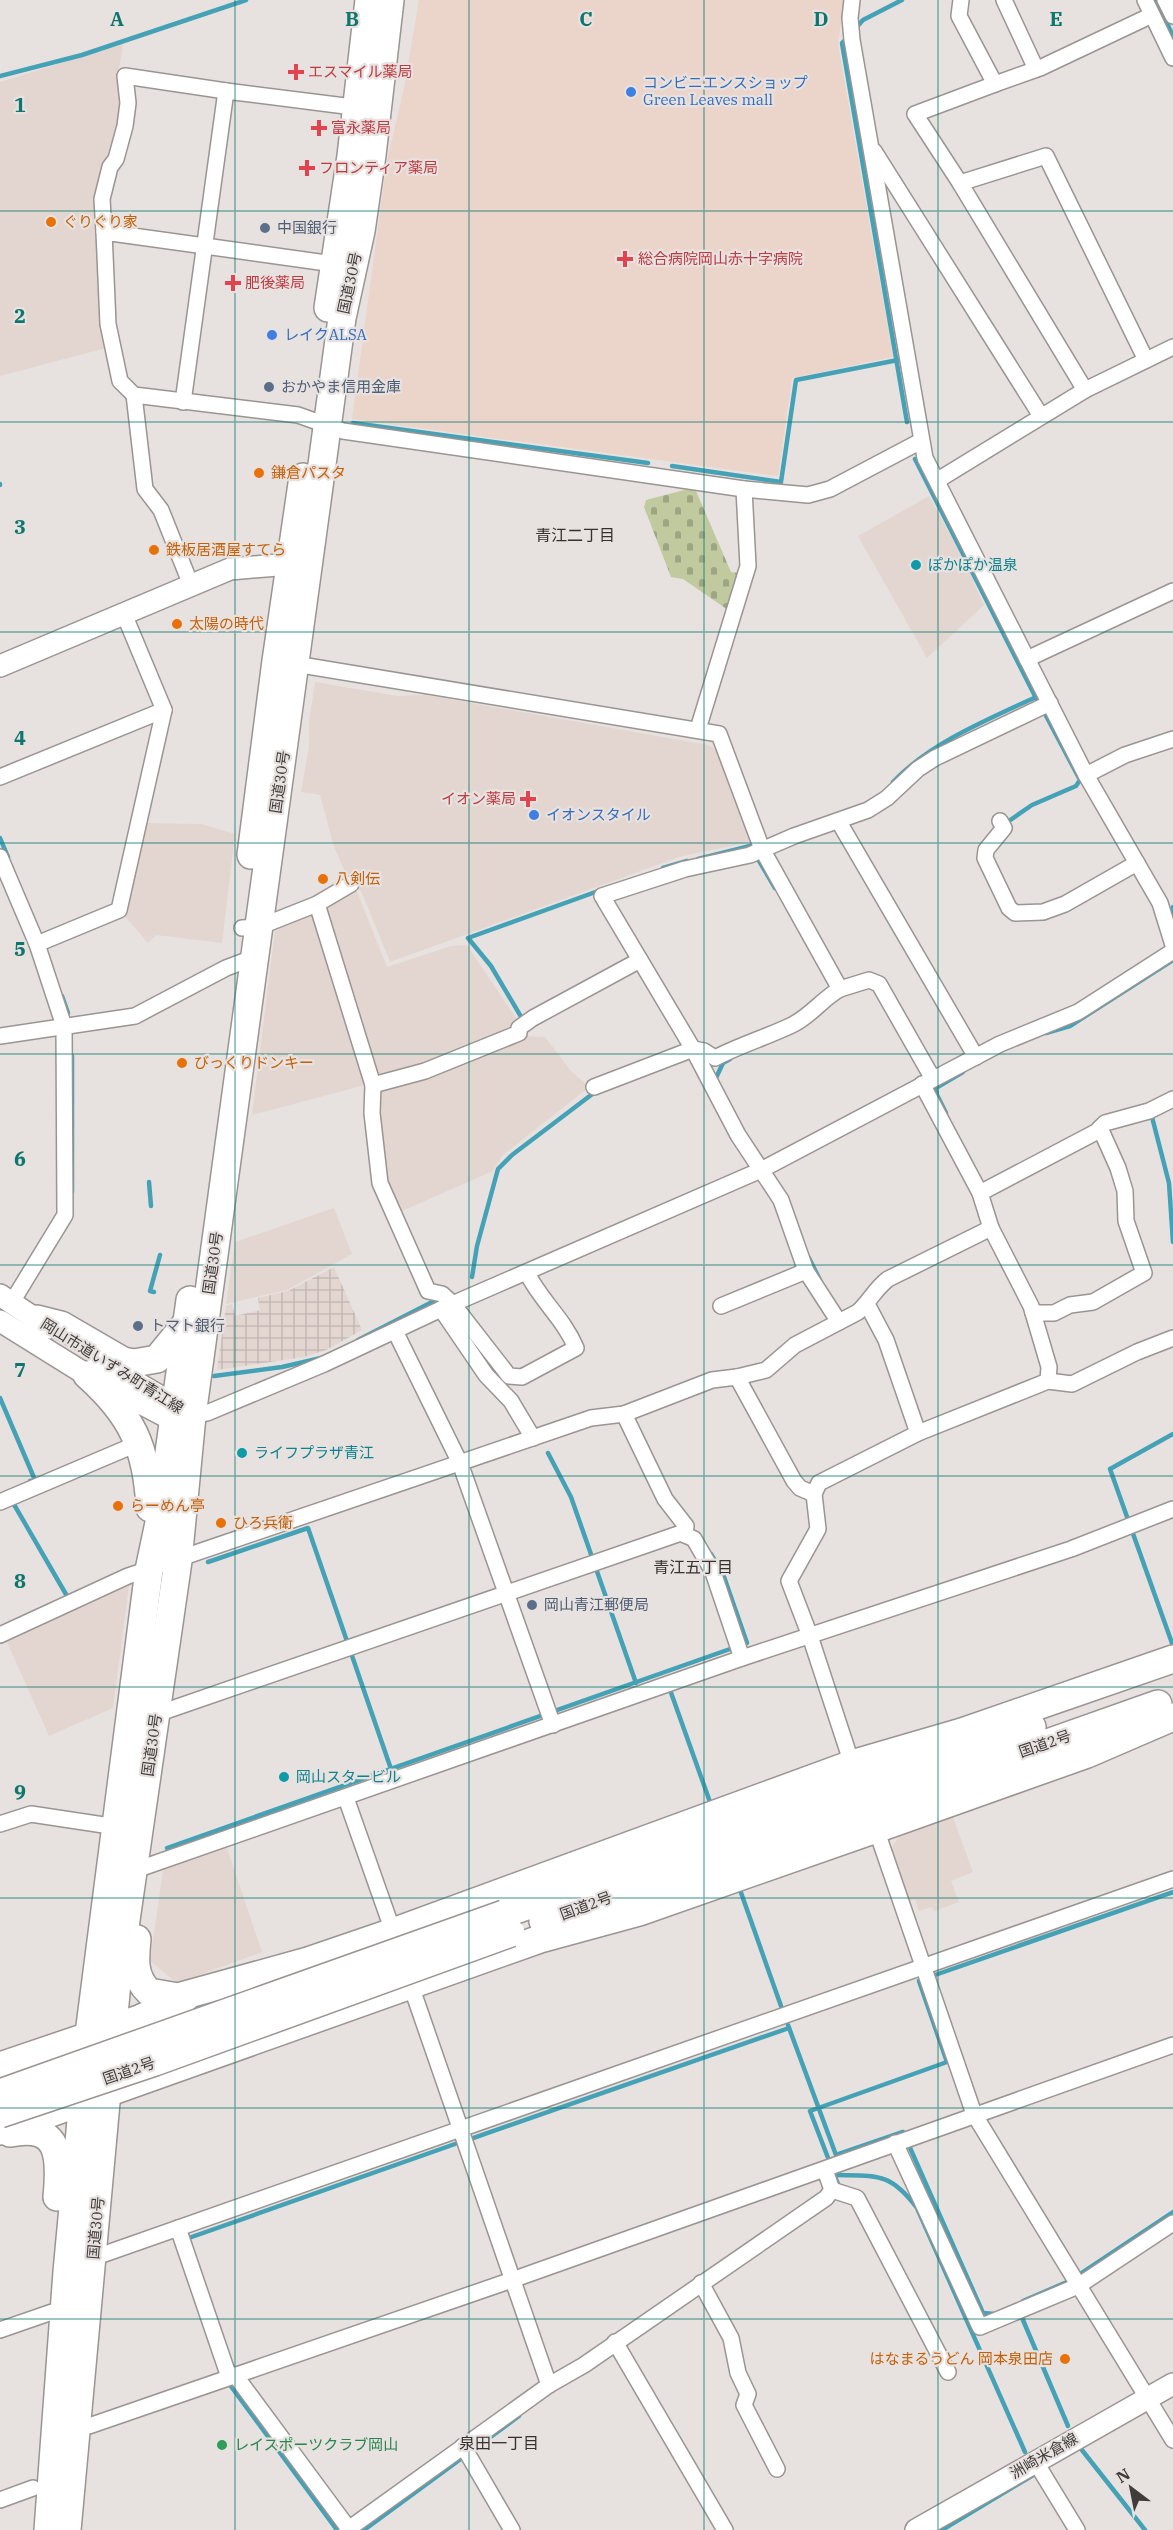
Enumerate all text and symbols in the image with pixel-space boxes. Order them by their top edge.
text: A [110,5,124,32]
text: B [345,5,359,32]
text: C [579,5,593,32]
text: D [813,5,829,32]
text: E [1049,5,1063,32]
place label: エスマイル薬局 [308,62,413,81]
marker: エスマイル薬局 [289,65,303,79]
place label: コンビニエンスショップ Green Leaves mall [643,73,808,109]
marker: コンビニエンスショップ Green Leaves mall [624,85,638,99]
text: 1 [14,91,26,118]
place label: 富永薬局 [331,118,391,137]
marker: 富永薬局 [312,121,326,135]
place label: フロンティア薬局 [319,158,438,177]
marker: フロンティア薬局 [300,161,314,175]
place label: ぐりぐり家 [63,212,138,231]
marker: ぐりぐり家 [44,215,58,229]
place label: 中国銀行 [277,218,337,237]
marker: 中国銀行 [258,221,272,235]
place label: 総合病院岡山赤十字病院 [638,249,803,268]
street label: 国道30号 [334,250,365,316]
marker: 総合病院岡山赤十字病院 [616,250,634,268]
place label: 肥後薬局 [245,273,305,292]
marker: 肥後薬局 [226,276,240,290]
text: 2 [14,302,26,329]
place label: レイクALSA [284,325,368,344]
marker: レイクALSA [265,328,279,342]
place label: おかやま信用金庫 [281,377,401,396]
marker: おかやま信用金庫 [262,380,276,394]
place label: 鎌倉パスタ [271,463,346,482]
marker: 鎌倉パスタ [252,466,266,480]
text: 3 [14,513,26,540]
district label: 青江二丁目 [535,525,615,545]
place label: 鉄板居酒屋すてら [166,540,286,559]
marker: 鉄板居酒屋すてら [147,543,161,557]
place label: ぽかぽか温泉 [928,555,1018,574]
marker: ぽかぽか温泉 [909,558,923,572]
place label: 太陽の時代 [189,614,264,633]
marker: 太陽の時代 [170,617,184,631]
text: 4 [14,724,26,751]
street label: 国道30号 [266,749,293,814]
place label: イオン薬局 [441,789,516,808]
marker: イオン薬局 [521,792,535,806]
place label: イオンスタイル [546,805,651,824]
marker: イオンスタイル [527,808,541,822]
place label: 八剣伝 [335,869,380,888]
marker: 八剣伝 [316,872,330,886]
text: 5 [14,935,26,962]
place label: びっくりドンキー [194,1053,314,1072]
marker: びっくりドンキー [175,1056,189,1070]
text: 6 [14,1145,26,1172]
street label: 国道30号 [199,1230,226,1295]
street label: 岡山市道いずみ町青江線 [37,1314,187,1417]
place label: トマト銀行 [150,1316,225,1335]
marker: トマト銀行 [131,1319,145,1333]
text: 7 [14,1356,26,1383]
place label: ライフプラザ青江 [254,1443,374,1462]
marker: ライフプラザ青江 [235,1446,249,1460]
place label: らーめん亭 [130,1496,205,1515]
marker: らーめん亭 [111,1499,125,1513]
place label: ひろ兵衛 [233,1513,293,1532]
marker: ひろ兵衛 [214,1516,228,1530]
district label: 青江五丁目 [653,1557,733,1577]
text: 8 [14,1567,26,1594]
place label: 岡山青江郵便局 [544,1595,649,1614]
marker: 岡山青江郵便局 [525,1598,539,1612]
street label: 国道30号 [138,1712,165,1777]
street label: 国道2号 [1016,1726,1073,1761]
place label: 岡山スタービル [296,1767,401,1786]
marker: 岡山スタービル [277,1770,291,1784]
text: 9 [14,1778,26,1805]
street label: 国道2号 [557,1887,614,1924]
street label: 国道2号 [100,2053,157,2088]
street label: 国道30号 [83,2196,108,2260]
place label: はなまるうどん 岡本泉田店 [870,2349,1053,2368]
marker: はなまるうどん 岡本泉田店 [1058,2352,1072,2366]
street label: 洲崎米倉線 [1007,2429,1081,2483]
district label: 泉田一丁目 [459,2433,539,2453]
place label: レイスポーツクラブ岡山 [234,2435,398,2454]
marker: レイスポーツクラブ岡山 [215,2438,229,2452]
north arrow [1101,2458,1161,2518]
text: N [1112,2463,1134,2487]

